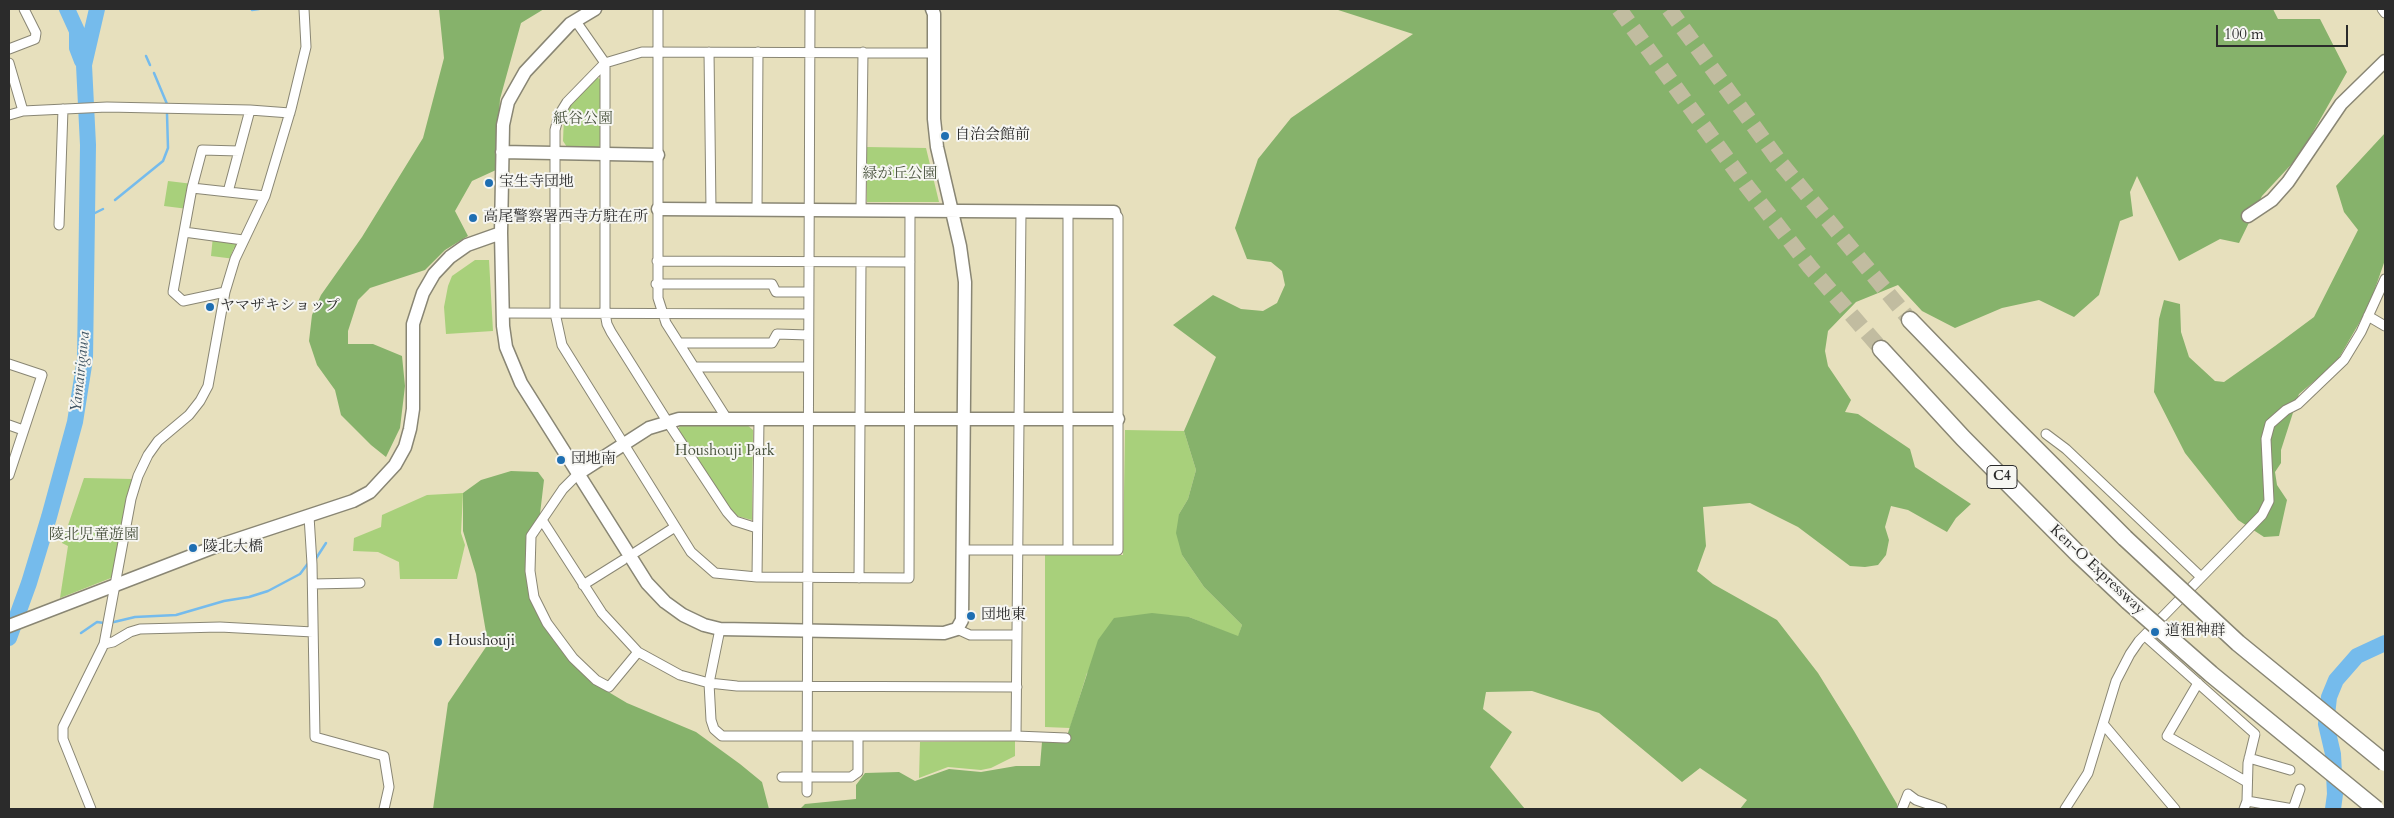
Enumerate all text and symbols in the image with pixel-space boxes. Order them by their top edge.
scale bar [2219,15,2352,47]
text: 100 m [2224,24,2264,44]
park label: 紙谷公園 [553,111,613,129]
place label: 自治会館前 [955,127,1030,145]
marker: 自治会館前 [939,130,951,142]
park label: 緑が丘公園 [863,166,937,184]
place label: 宝生寺団地 [499,174,574,192]
marker: 宝生寺団地 [483,177,495,189]
place label: 高尾警察署西寺方駐在所 [483,209,648,227]
marker: 高尾警察署西寺方駐在所 [467,212,479,224]
place label: ヤマザキショップ [220,298,340,316]
marker: ヤマザキショップ [204,301,216,313]
water label: Yamairigawa [67,331,95,413]
park label: Houshouji Park [675,443,775,461]
place label: 団地南 [571,451,616,469]
marker: 団地南 [555,454,567,466]
road number: C4 [1987,466,2017,488]
street label: Ken-O Expressway [2046,521,2148,619]
park label: 陵北児童遊園 [49,527,139,545]
place label: 陵北大橋 [203,539,263,557]
marker: 陵北大橋 [187,542,199,554]
place label: 団地東 [981,607,1026,625]
marker: 団地東 [965,610,977,622]
place label: 道祖神群 [2165,623,2225,641]
marker: 道祖神群 [2149,626,2161,638]
place label: Houshouji [448,633,515,651]
marker: Houshouji [432,636,444,648]

